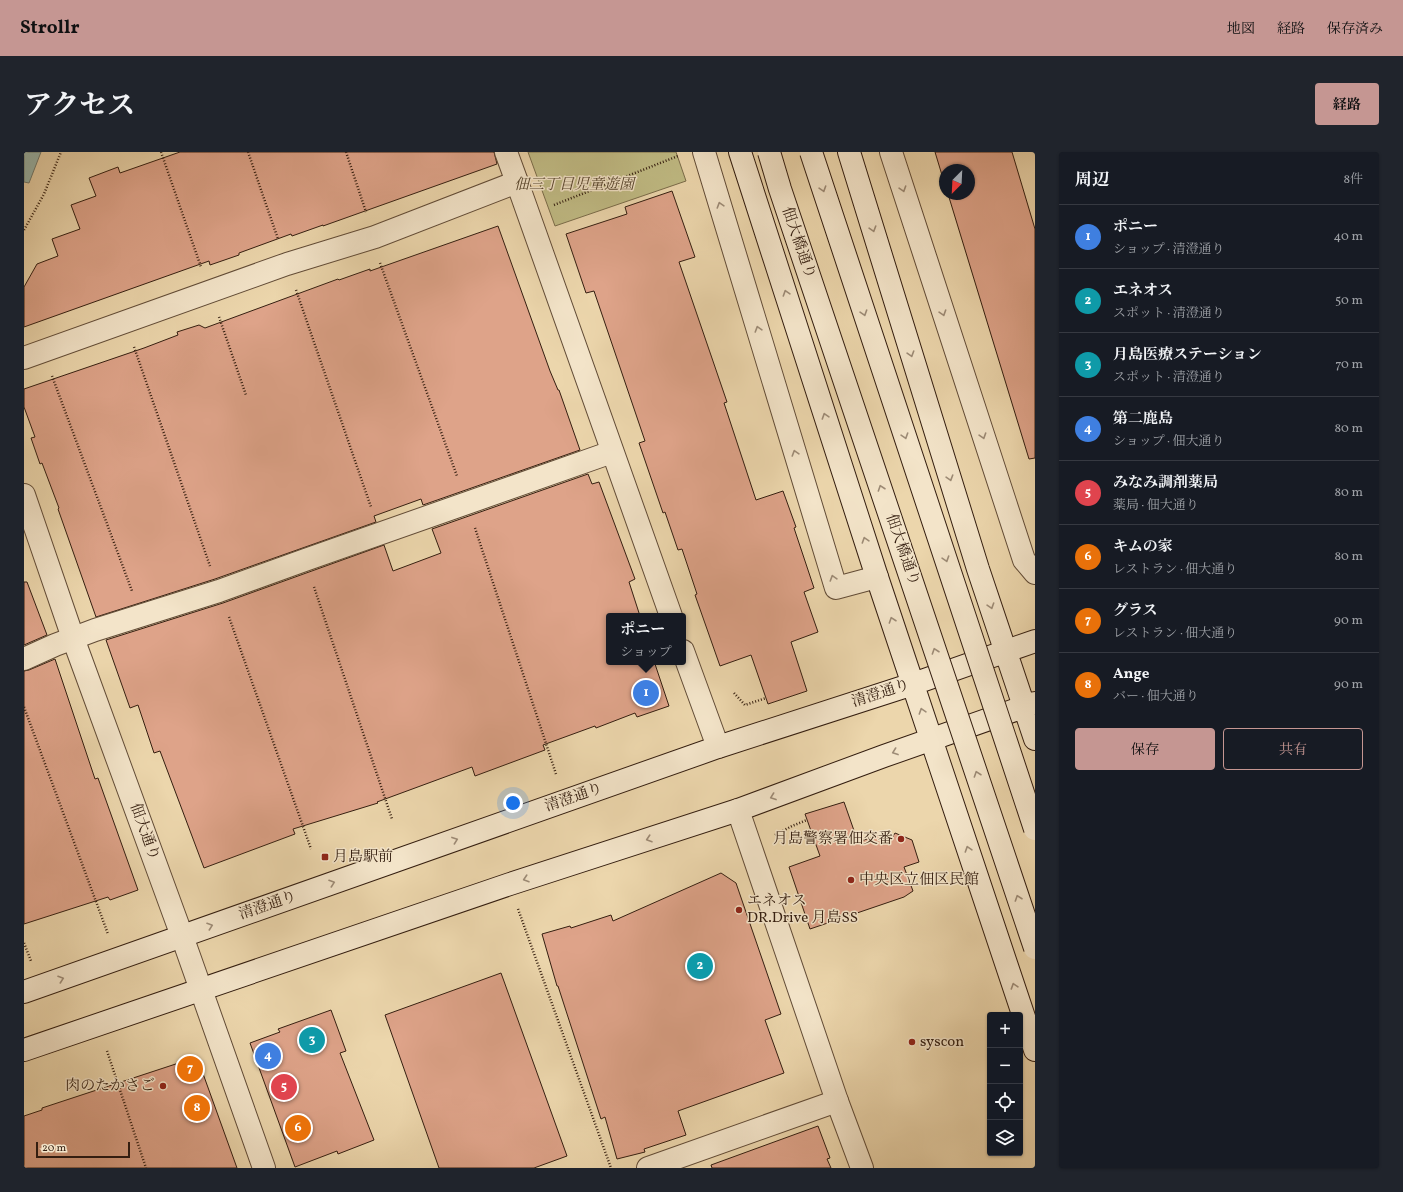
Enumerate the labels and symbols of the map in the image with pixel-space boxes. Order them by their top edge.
north arrow [939,164,975,200]
park label: 佃三丁目児童遊園 [514,175,637,196]
one-way arrow [898,185,907,192]
one-way arrow [818,186,827,193]
one-way arrow [716,201,725,208]
street label: 佃大橋通り [776,204,820,282]
one-way arrow [868,226,877,233]
one-way arrow [782,289,790,296]
one-way arrow [859,309,868,316]
one-way arrow [938,309,947,316]
one-way arrow [754,326,763,333]
one-way arrow [906,350,915,357]
one-way arrow [821,413,830,420]
one-way arrow [900,432,909,439]
one-way arrow [979,433,987,440]
one-way arrow [791,450,800,457]
one-way arrow [945,474,954,481]
one-way arrow [877,485,885,492]
street label: 佃大橋通り [880,511,924,589]
one-way arrow [861,537,870,544]
one-way arrow [941,556,949,563]
one-way arrow [829,575,838,582]
one-way arrow [986,603,995,610]
one-way arrow [888,617,896,624]
one-way arrow [932,648,940,655]
street label: 清澄通り [849,675,913,713]
pin: 1 [633,678,659,708]
one-way arrow [918,708,927,715]
one-way arrow [891,748,898,756]
one-way arrow [973,771,982,778]
street label: 清澄通り [542,778,606,818]
your location [503,793,523,813]
one-way arrow [769,793,776,801]
street label: 佃大通り [124,800,164,864]
place label: 月島警察署佃交番 [773,829,893,850]
one-way arrow [646,834,653,843]
marker: 月島警察署佃交番 [896,834,906,844]
one-way arrow [451,836,458,844]
one-way arrow [965,846,973,853]
place label: 月島駅前 [333,847,393,868]
marker: 月島駅前 [320,852,330,862]
place label: 中央区立佃区民館 [859,870,979,891]
one-way arrow [523,874,530,883]
marker: 中央区立佃区民館 [846,875,856,885]
one-way arrow [329,879,336,888]
street label: 清澄通り [236,886,300,926]
place label: エネオス DR.Drive 月島SS [747,891,858,929]
one-way arrow [1014,894,1023,901]
marker: エネオス DR.Drive 月島SS [734,905,744,915]
one-way arrow [206,922,213,931]
pin: 2 [687,951,713,981]
one-way arrow [57,975,64,983]
one-way arrow [1010,983,1019,990]
pin: 3 [299,1025,325,1055]
place label: syscon [920,1032,964,1053]
marker: syscon [907,1037,917,1047]
pin: 4 [255,1041,281,1071]
pin: 7 [177,1054,203,1084]
pin: 5 [271,1072,297,1102]
place label: 肉のたかさご [65,1076,155,1097]
marker: 肉のたかさご [158,1081,168,1091]
pin: 8 [184,1093,210,1123]
pin: 6 [285,1113,311,1143]
scale bar [36,1140,130,1159]

